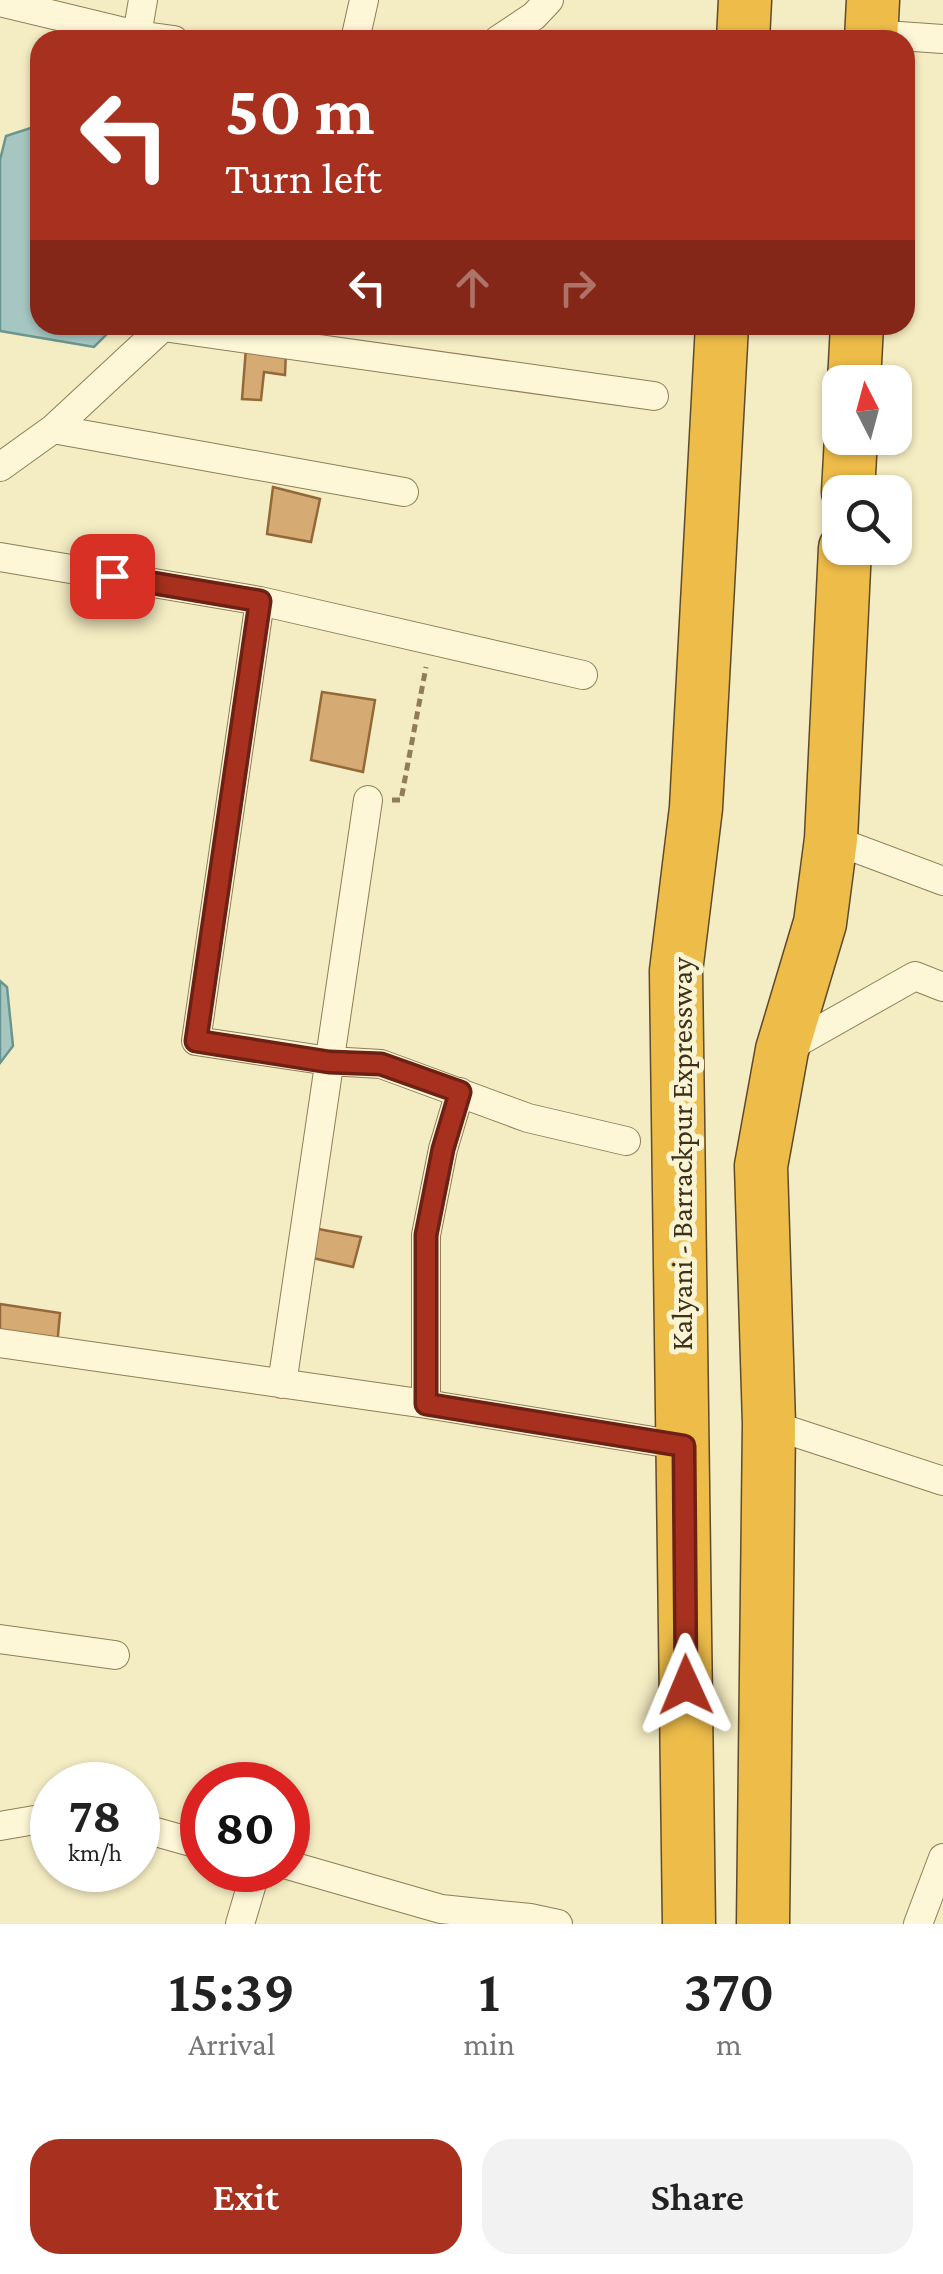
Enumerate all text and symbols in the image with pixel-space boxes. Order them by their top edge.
icon: left [60,70,190,200]
text: 50 m [225,71,375,149]
text: Turn left [225,153,382,203]
icon: left [340,260,395,315]
icon: ahead [445,260,500,315]
icon: right [550,260,605,315]
north arrow [822,365,912,455]
map controls [822,365,912,565]
button: search [822,475,912,565]
pin [70,534,155,619]
icon: arrive [85,549,140,604]
street label: Kalyani - Barrackpur Expressway [665,957,699,1351]
position arrow [634,1633,738,1737]
speed limit sign: 80 [180,1762,310,1892]
text: 78 [69,1787,121,1843]
text: km/h [68,1839,122,1866]
text: 15:39 [168,1957,295,2024]
text: 1 [479,1957,500,2024]
text: 370 [683,1957,775,2024]
text: Arrival [188,2026,275,2062]
text: min [464,2026,515,2062]
text: m [716,2026,742,2062]
button: Exit [30,2139,462,2254]
button: Share [482,2139,913,2254]

